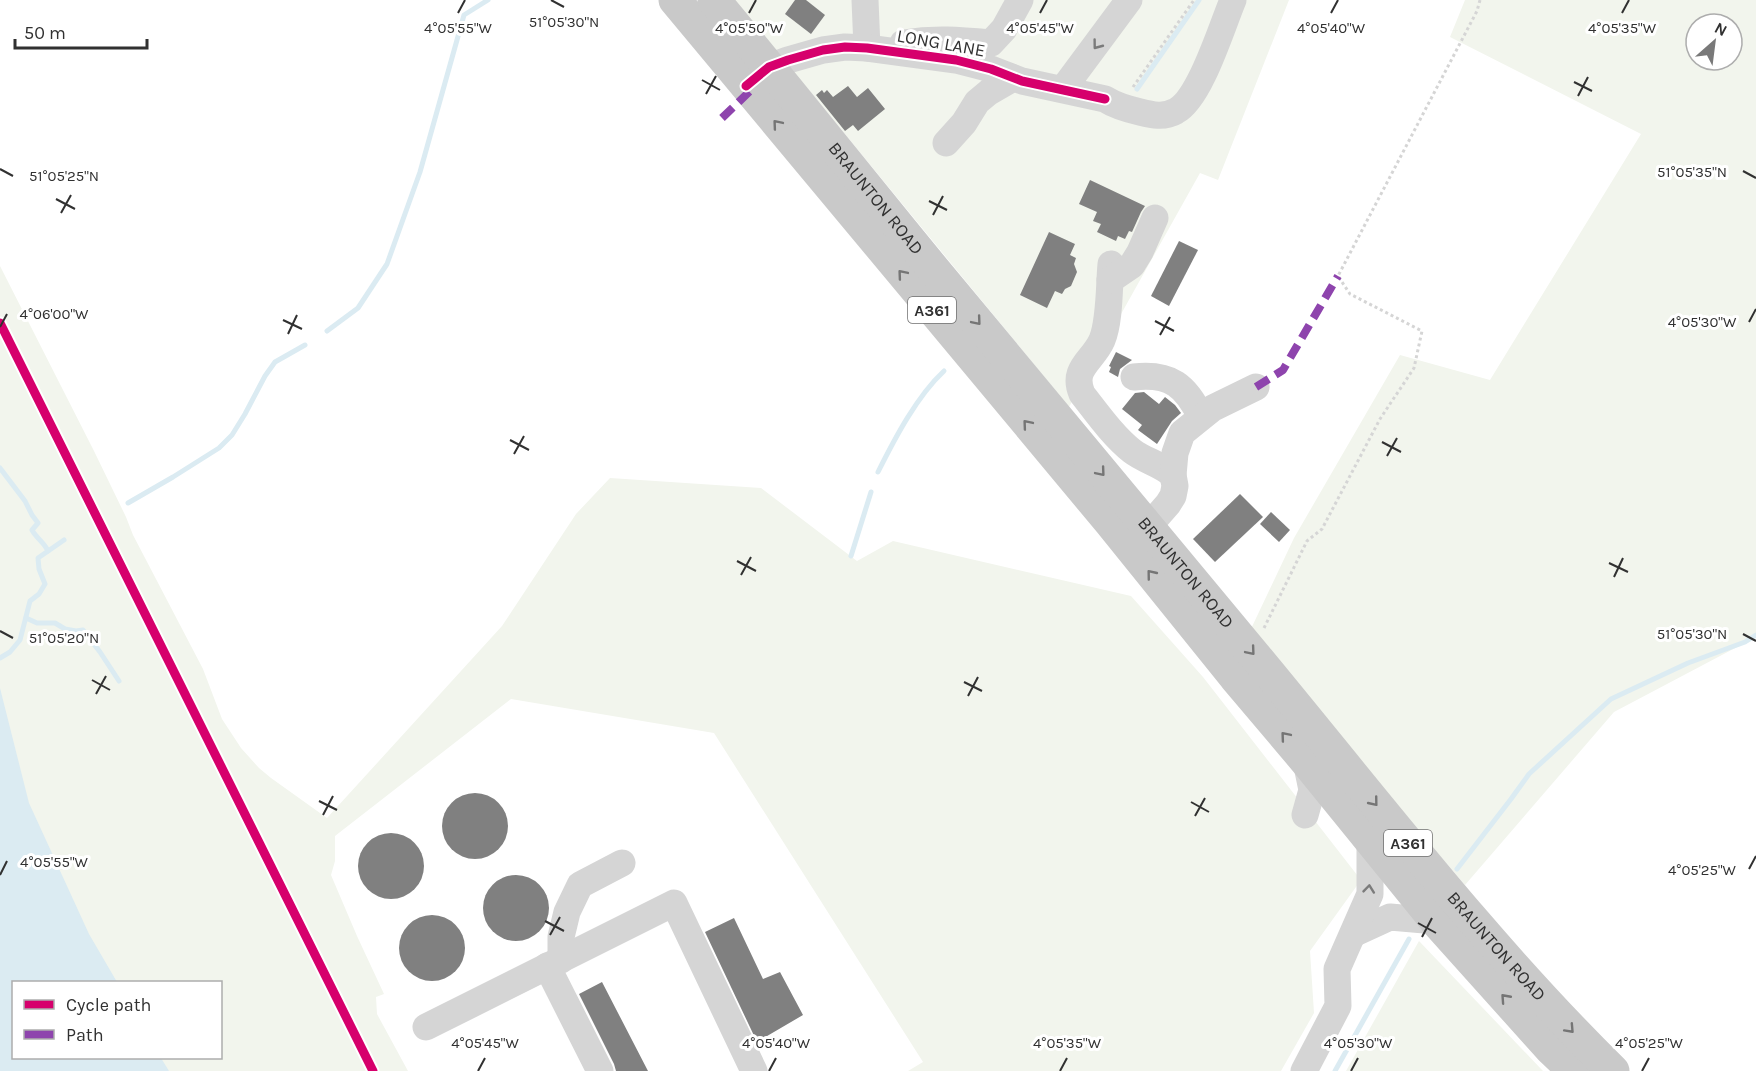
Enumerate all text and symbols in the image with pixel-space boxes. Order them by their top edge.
scale bar [15,12,147,50]
north arrow [1684,12,1744,72]
text: 51°05'30"N [529,13,599,31]
text: N [1711,18,1730,40]
text: 4°05'55"W [424,19,492,37]
text: 4°05'50"W [715,19,784,37]
text: 4°05'45"W [1006,19,1074,37]
text: 4°05'40"W [1297,19,1366,37]
text: 4°05'35"W [1588,19,1657,37]
text: 50 m [24,22,66,44]
street label: LONG LANE [895,24,987,62]
one-way arrow [1093,38,1104,49]
one-way arrow [774,120,785,131]
street label: BRAUNTON ROAD [824,138,928,259]
text: 51°05'35"N [1657,163,1727,181]
text: 51°05'25"N [29,167,99,185]
one-way arrow [898,270,909,281]
road number: A361 [908,297,956,323]
text: 4°06'00"W [20,305,89,323]
text: 4°05'30"W [1668,313,1737,331]
one-way arrow [970,315,981,326]
one-way arrow [1023,420,1034,431]
one-way arrow [1094,465,1105,476]
street label: BRAUNTON ROAD [1133,512,1239,633]
one-way arrow [1148,570,1159,581]
text: 51°05'30"N [1657,625,1727,643]
text: 51°05'20"N [29,629,99,647]
one-way arrow [1244,644,1255,655]
one-way arrow [1281,732,1292,743]
one-way arrow [1366,795,1377,806]
road number: A361 [1384,830,1432,856]
text: 4°05'55"W [20,853,88,871]
text: 4°05'25"W [1668,861,1737,879]
one-way arrow [1362,884,1375,893]
street label: BRAUNTON ROAD [1442,887,1551,1006]
legend [12,981,222,1059]
text: Cycle path [66,994,151,1016]
one-way arrow [1501,994,1512,1004]
one-way arrow [1563,1021,1574,1032]
text: Path [66,1024,104,1046]
text: 4°05'45"W [451,1034,519,1052]
text: 4°05'40"W [742,1034,811,1052]
text: 4°05'35"W [1033,1034,1102,1052]
text: 4°05'30"W [1324,1034,1393,1052]
text: 4°05'25"W [1615,1034,1684,1052]

